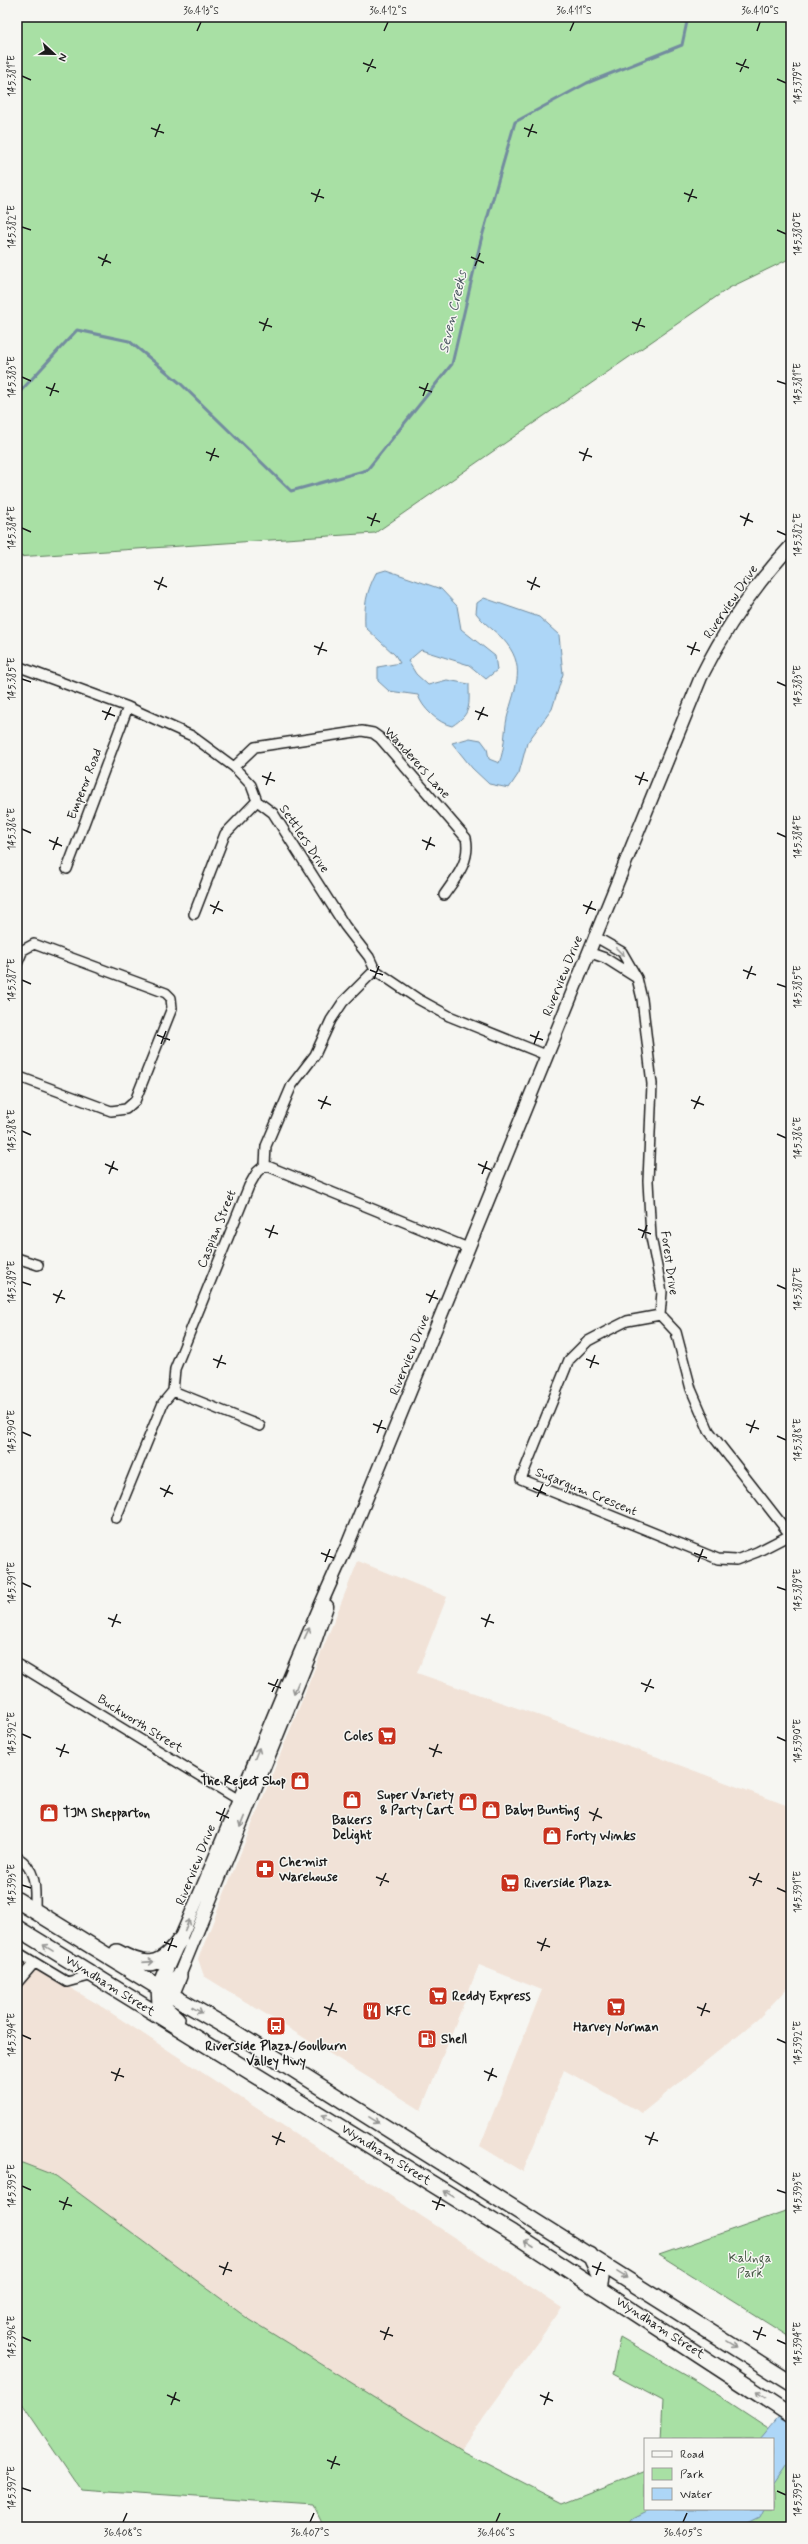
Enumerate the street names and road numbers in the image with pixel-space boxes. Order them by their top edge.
street label: Riverview Drive [700,562,762,642]
street label: Wanderers Lane [380,723,454,803]
street label: Emperor Road [64,746,106,822]
street label: Settlers Drive [275,802,333,876]
street label: Riverview Drive [539,933,587,1019]
street label: Caspian Street [194,1187,240,1271]
street label: Forest Drive [656,1230,682,1296]
street label: Riverview Drive [386,1312,434,1398]
street label: Sugargum Crescent [532,1464,640,1522]
street label: Buckworth Street [94,1691,186,1757]
street label: Riverview Drive [172,1822,220,1908]
street label: Wyndham Street [62,1952,158,2021]
street label: Wyndham Street [338,2121,434,2190]
street label: Wyndham Street [612,2293,708,2363]

